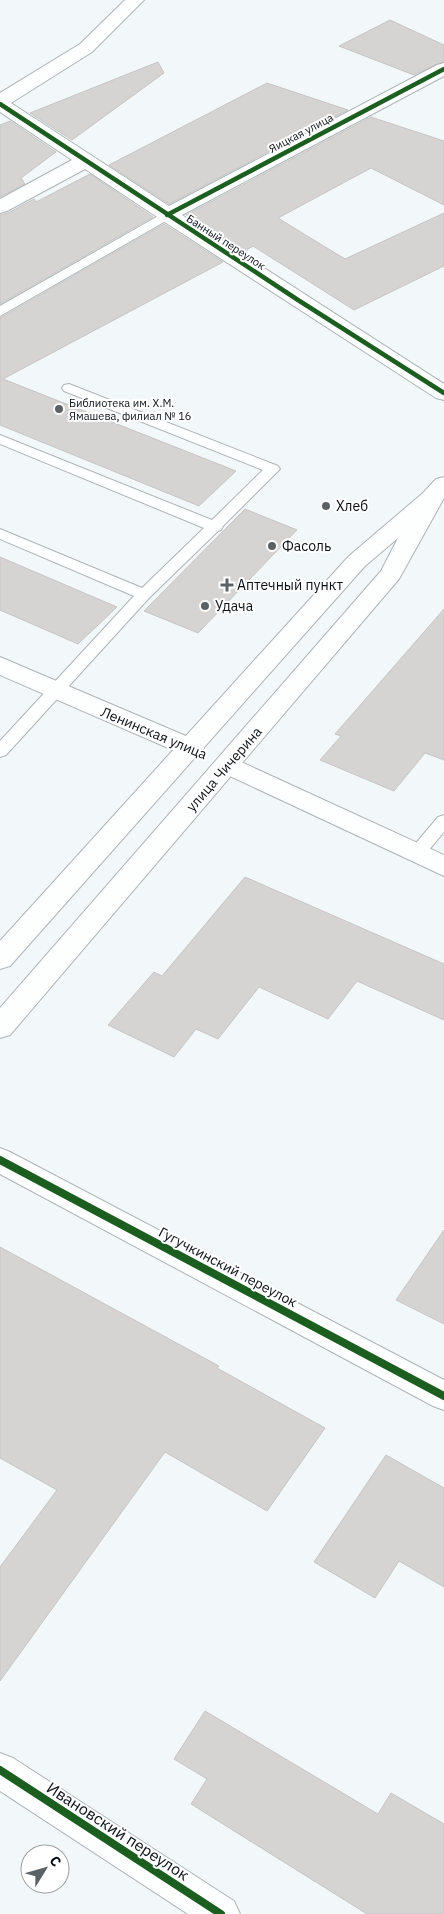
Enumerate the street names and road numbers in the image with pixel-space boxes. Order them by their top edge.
street label: Яицкая улица [266,110,336,156]
street label: Банный переулок [184,211,268,273]
street label: Ленинская улица [98,703,210,764]
street label: улица Чичерина [182,722,266,815]
street label: Гугучкинский переулок [156,1223,301,1311]
street label: Ивановский переулок [43,1777,193,1885]

